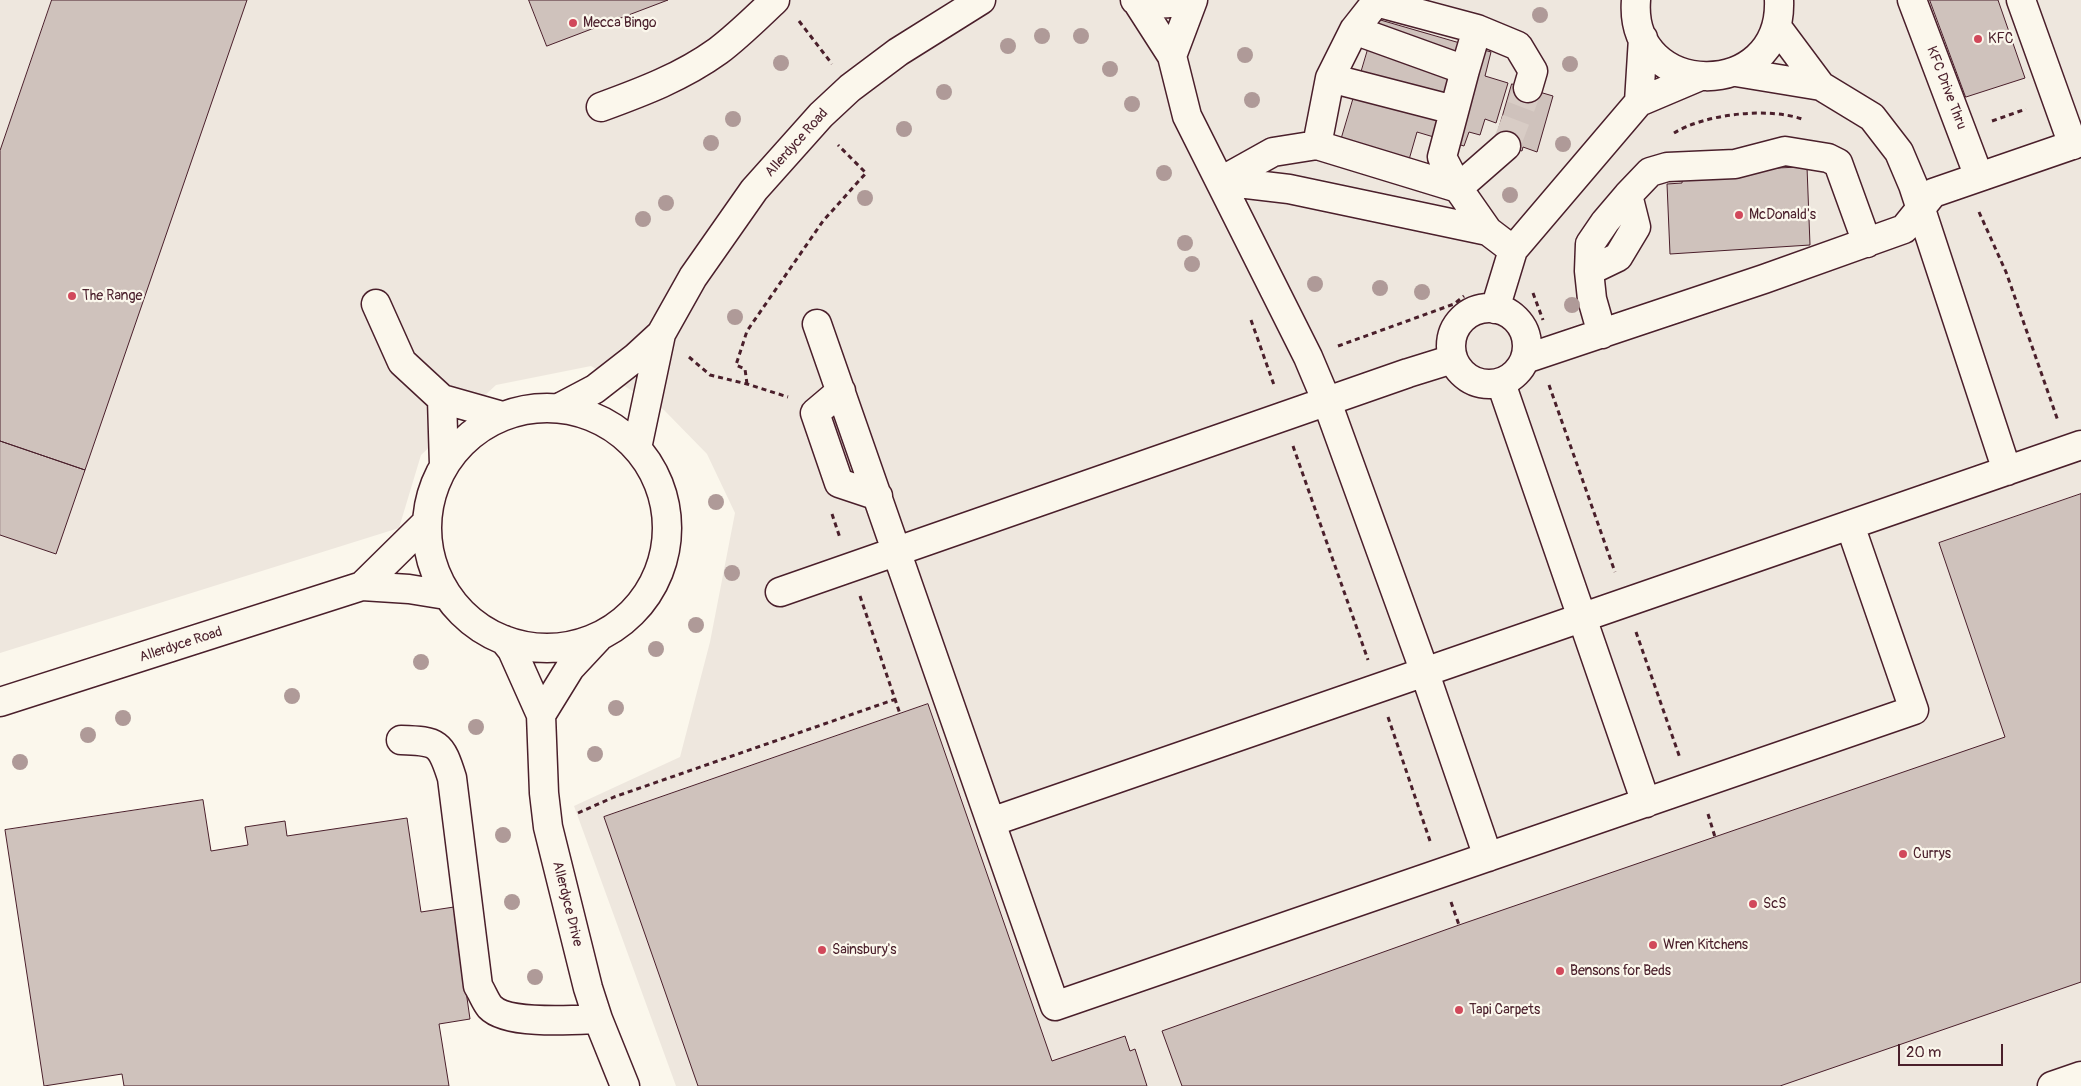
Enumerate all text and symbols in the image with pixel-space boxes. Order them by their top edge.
place label: Mecca Bingo [583,15,657,31]
marker: Mecca Bingo [567,17,579,29]
place label: KFC [1988,31,2014,47]
marker: KFC [1972,33,1984,45]
street label: KFC Drive Thru [1922,44,1970,132]
street label: Allerdyce Road [762,105,832,181]
place label: McDonald's [1749,207,1816,223]
marker: McDonald's [1733,209,1745,221]
place label: The Range [82,288,142,304]
marker: The Range [66,290,78,302]
street label: Allerdyce Road [137,624,225,666]
place label: Currys [1913,846,1951,862]
marker: Currys [1897,848,1909,860]
street label: Allerdyce Drive [548,860,586,948]
place label: ScS [1763,896,1786,912]
marker: ScS [1747,898,1759,910]
place label: Wren Kitchens [1663,937,1748,953]
marker: Wren Kitchens [1647,939,1659,951]
place label: Sainsbury's [832,942,897,958]
marker: Sainsbury's [816,944,828,956]
place label: Bensons for Beds [1570,963,1671,979]
marker: Bensons for Beds [1554,965,1566,977]
place label: Tapi Carpets [1469,1002,1540,1018]
marker: Tapi Carpets [1453,1004,1465,1016]
scale bar [1901,1034,2006,1066]
text: 20 m [1906,1043,1941,1062]

